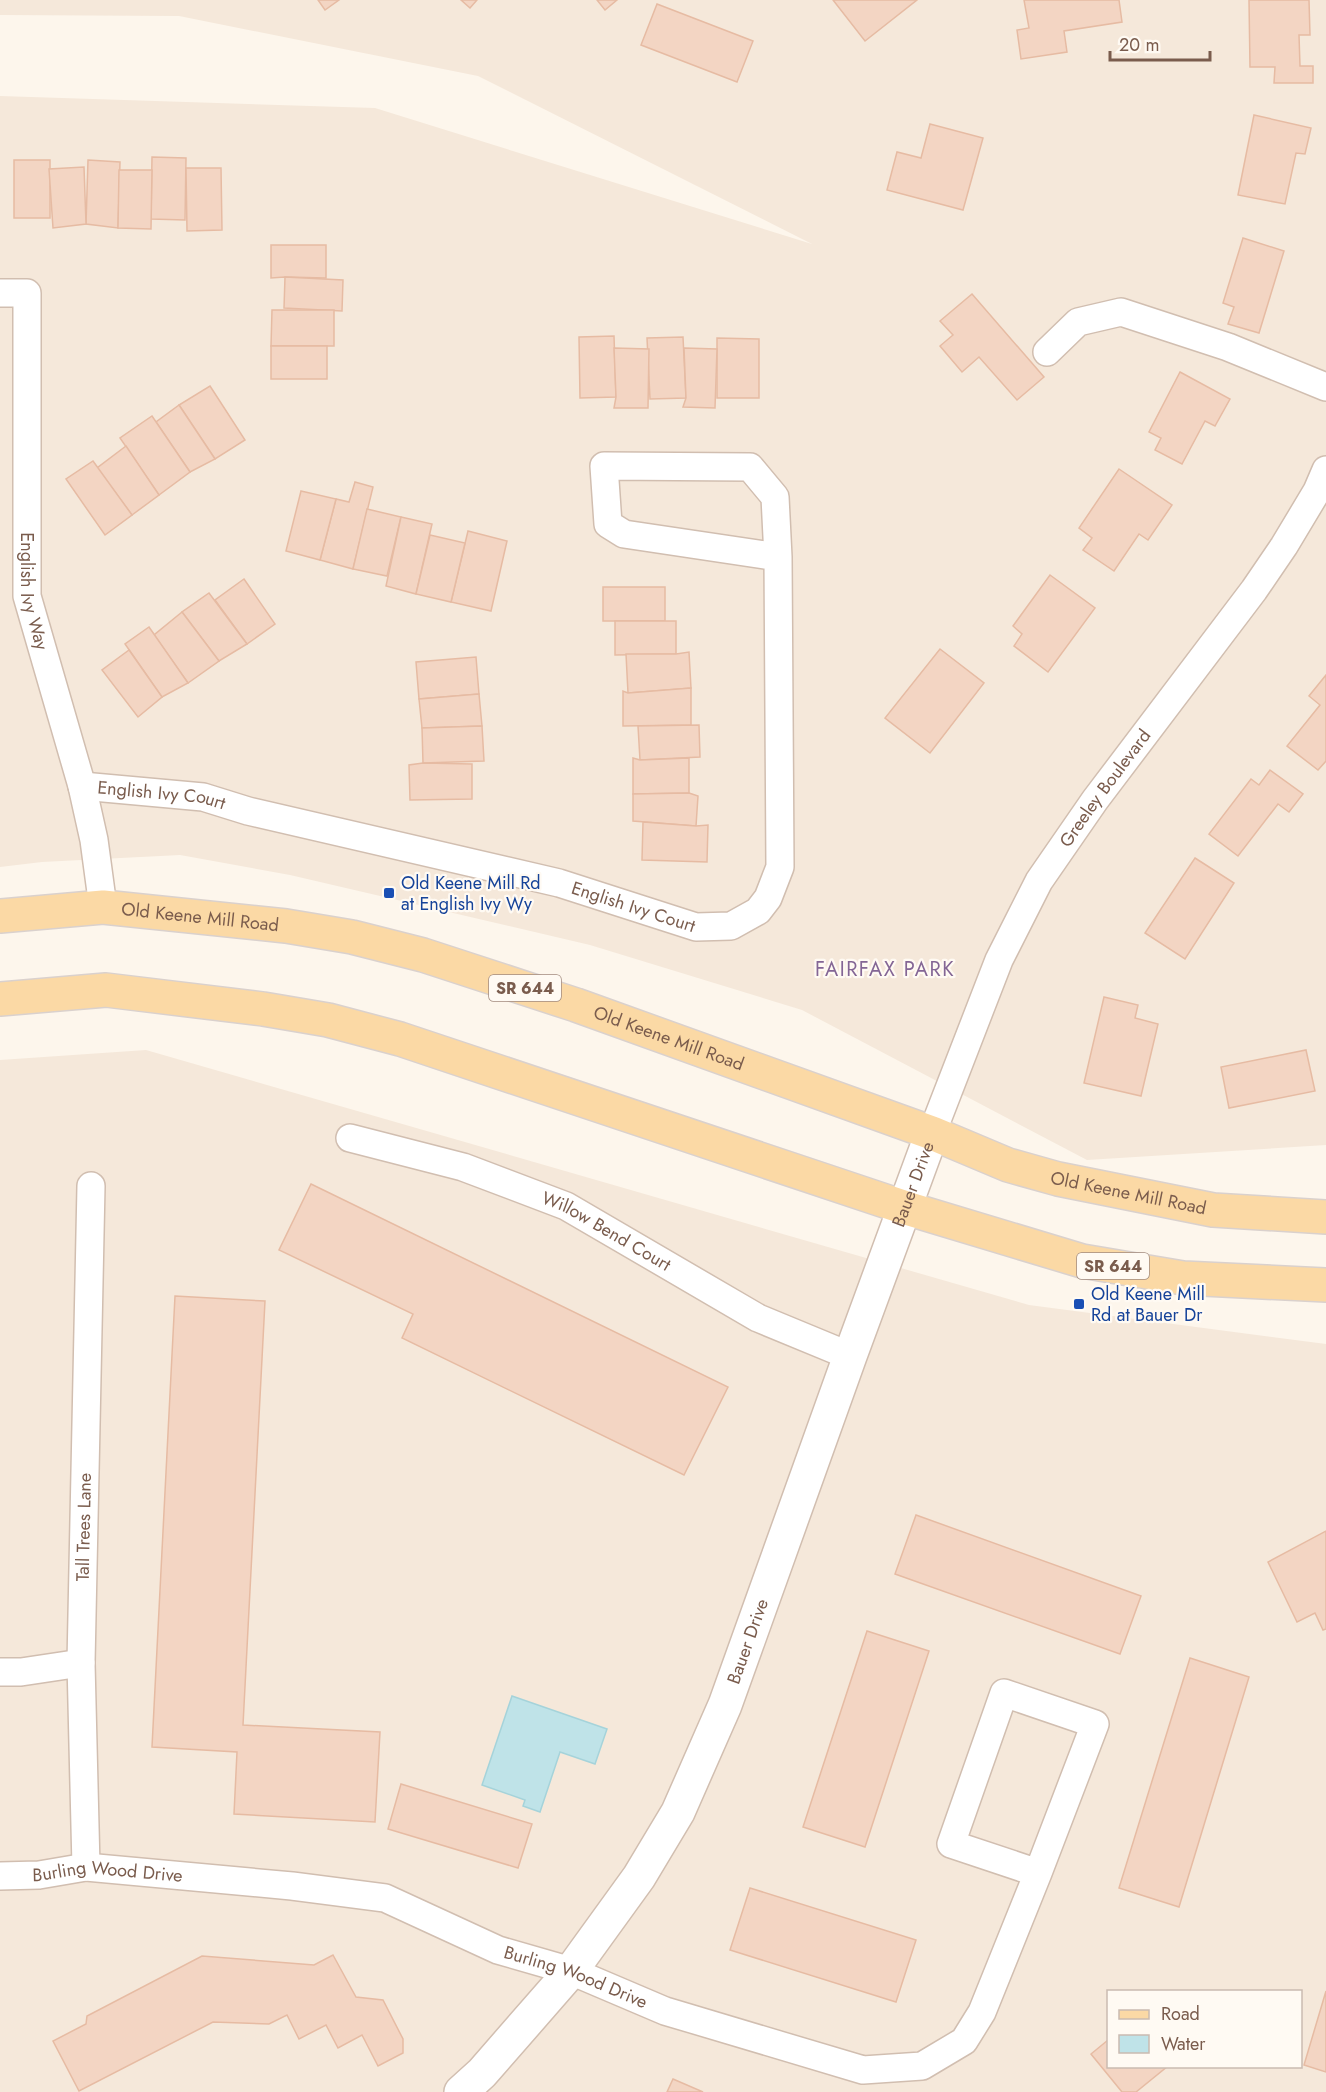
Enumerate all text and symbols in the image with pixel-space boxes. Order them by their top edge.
scale bar [1110,24,1210,62]
text: 20 m [1119,32,1159,58]
street label: English Ivy Way [14,532,55,653]
street label: Greeley Boulevard [1053,724,1157,852]
street label: English Ivy Court [96,774,229,816]
place label: Old Keene Mill Rd at English Ivy Wy [401,870,541,917]
street label: English Ivy Court [568,875,699,939]
marker: Old Keene Mill Rd at English Ivy Wy [382,886,396,900]
street label: Old Keene Mill Road [120,896,280,938]
district label: FAIRFAX PARK [815,955,955,984]
road number: SR 644 [489,975,561,1001]
street label: Old Keene Mill Road [590,999,748,1077]
street label: Bauer Drive [886,1138,941,1231]
street label: Old Keene Mill Road [1047,1165,1209,1221]
street label: Willow Bend Court [538,1185,676,1278]
road number: SR 644 [1077,1253,1149,1279]
place label: Old Keene Mill Rd at Bauer Dr [1091,1281,1205,1328]
marker: Old Keene Mill Rd at Bauer Dr [1072,1297,1086,1311]
street label: Tall Trees Lane [70,1473,98,1582]
street label: Bauer Drive [721,1595,775,1688]
street label: Burling Wood Drive [32,1854,184,1889]
street label: Burling Wood Drive [501,1939,652,2015]
legend [1107,1990,1302,2068]
text: Road [1161,2001,1200,2027]
text: Water [1161,2031,1206,2057]

